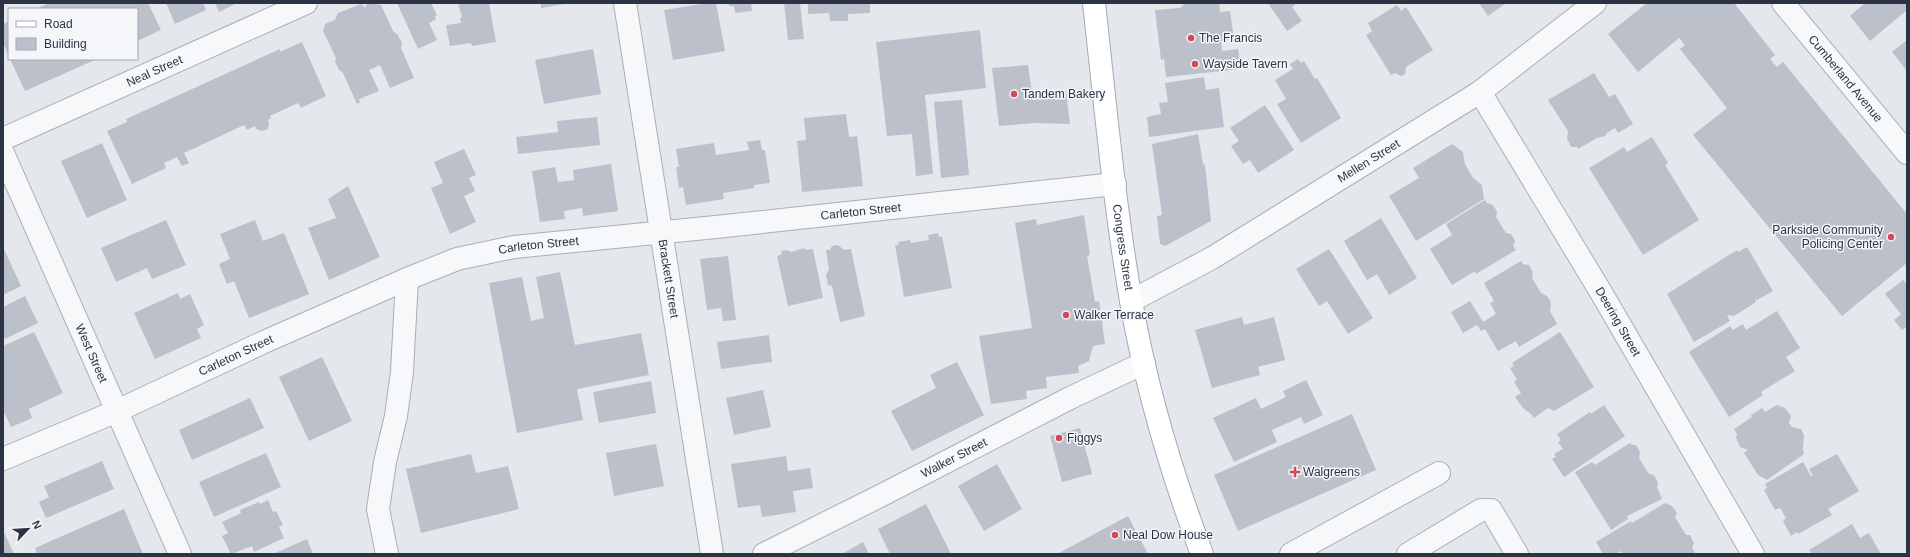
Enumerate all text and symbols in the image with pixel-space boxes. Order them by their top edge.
legend [8,8,138,60]
text: Road [44,17,73,31]
place label: The Francis [1199,31,1262,45]
street label: Cumberland Avenue [1805,32,1886,125]
marker: The Francis [1186,33,1196,43]
text: Building [44,37,87,51]
street label: Neal Street [124,52,185,90]
place label: Wayside Tavern [1203,57,1288,71]
marker: Wayside Tavern [1190,59,1200,69]
place label: Tandem Bakery [1022,87,1105,101]
marker: Tandem Bakery [1009,89,1019,99]
street label: Mellen Street [1335,136,1403,186]
street label: Carleton Street [820,200,902,223]
street label: Congress Street [1110,203,1136,292]
place label: Parkside Community Policing Center [1772,223,1883,251]
marker: Parkside Community Policing Center [1886,232,1896,242]
street label: Carleton Street [497,234,580,257]
street label: Brackett Street [655,238,682,320]
street label: Deering Street [1593,285,1644,359]
place label: Walker Terrace [1074,308,1154,322]
marker: Walker Terrace [1061,310,1071,320]
street label: West Street [72,322,111,385]
street label: Carleton Street [196,332,276,379]
place label: Figgys [1067,431,1102,445]
marker: Figgys [1054,433,1064,443]
street label: Walker Street [919,435,990,481]
place label: Walgreens [1303,465,1360,479]
marker: Walgreens [1290,467,1300,477]
north arrow [8,509,48,549]
text: N [30,519,44,531]
place label: Neal Dow House [1123,528,1213,542]
marker: Neal Dow House [1110,530,1120,540]

